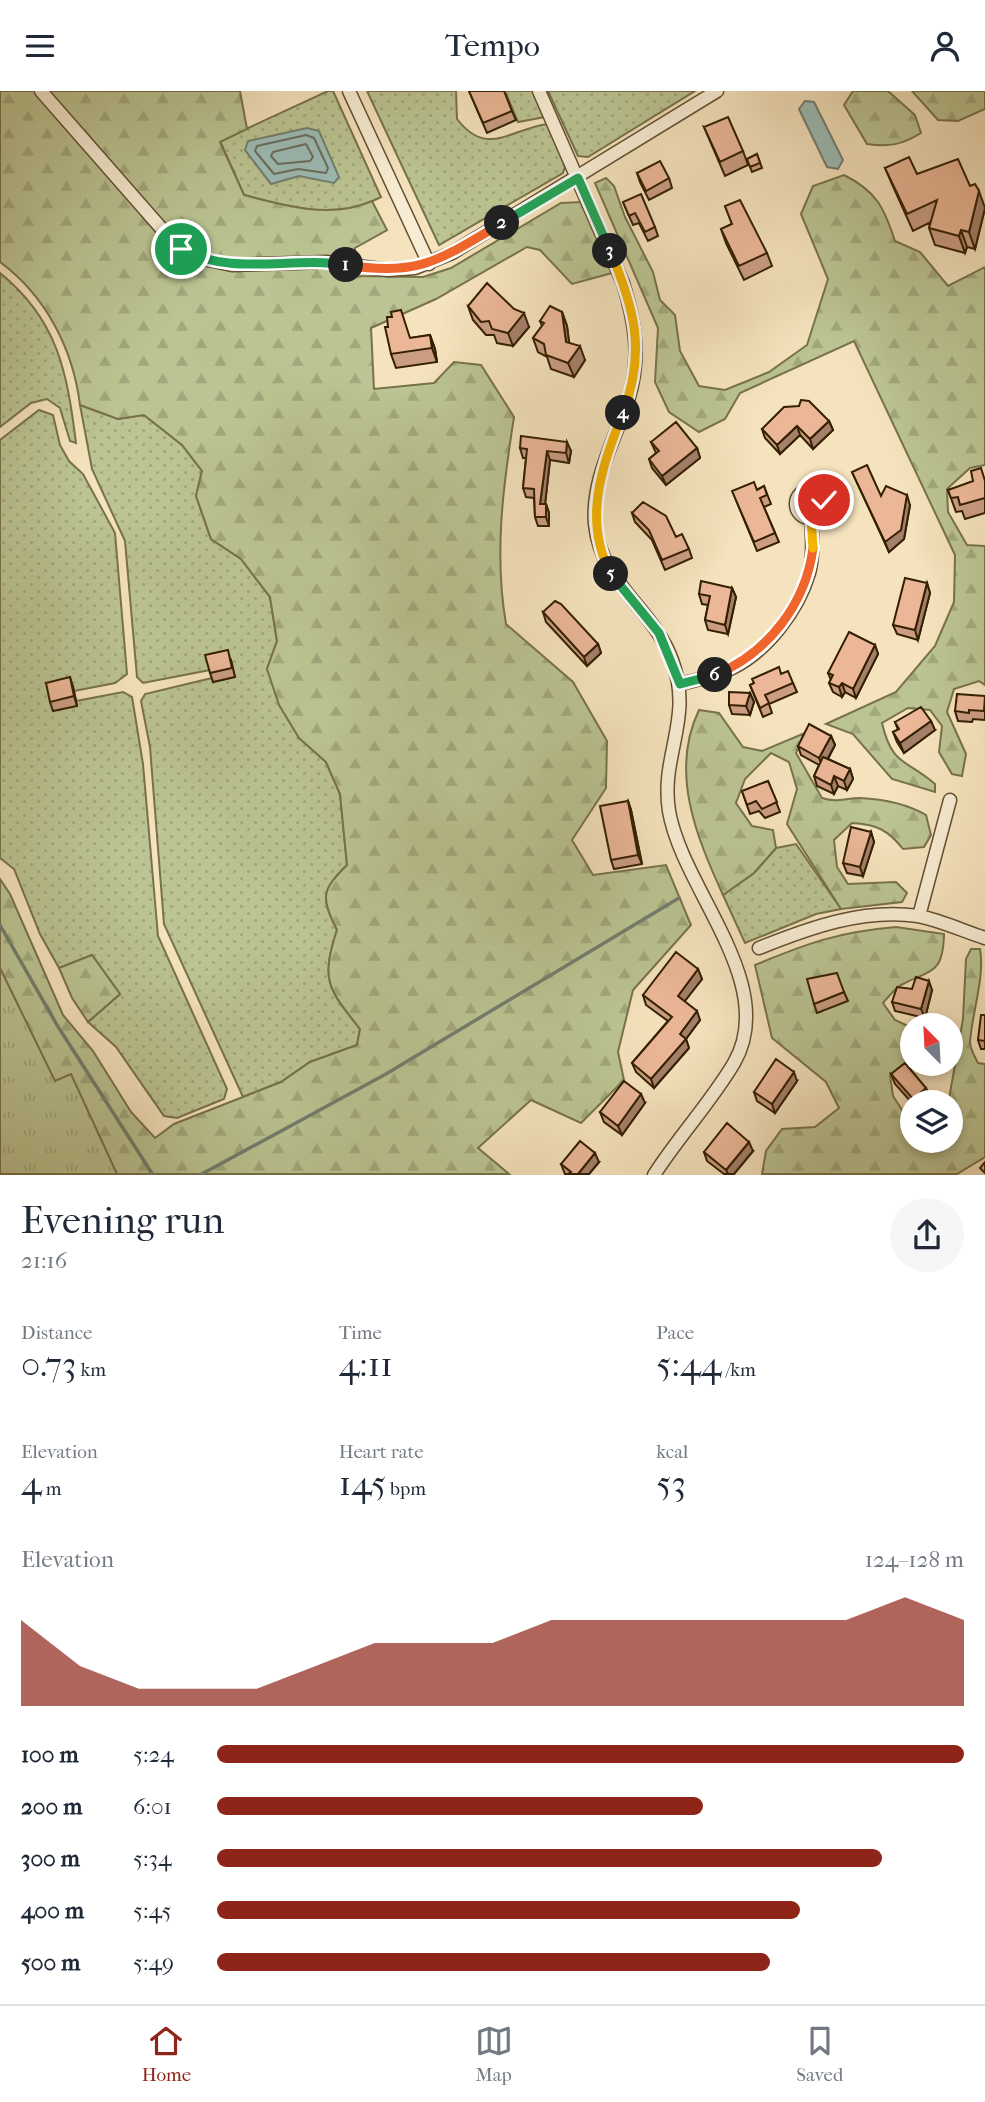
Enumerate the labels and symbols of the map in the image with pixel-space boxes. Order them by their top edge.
pin: 2 [484,205,520,241]
pin [151,219,211,279]
pin: 3 [592,233,628,269]
pin: 1 [328,247,364,283]
pin: 4 [606,395,640,431]
pin [794,470,854,530]
pin: 5 [594,557,628,591]
pin: 6 [698,657,732,693]
north arrow [900,1013,962,1076]

